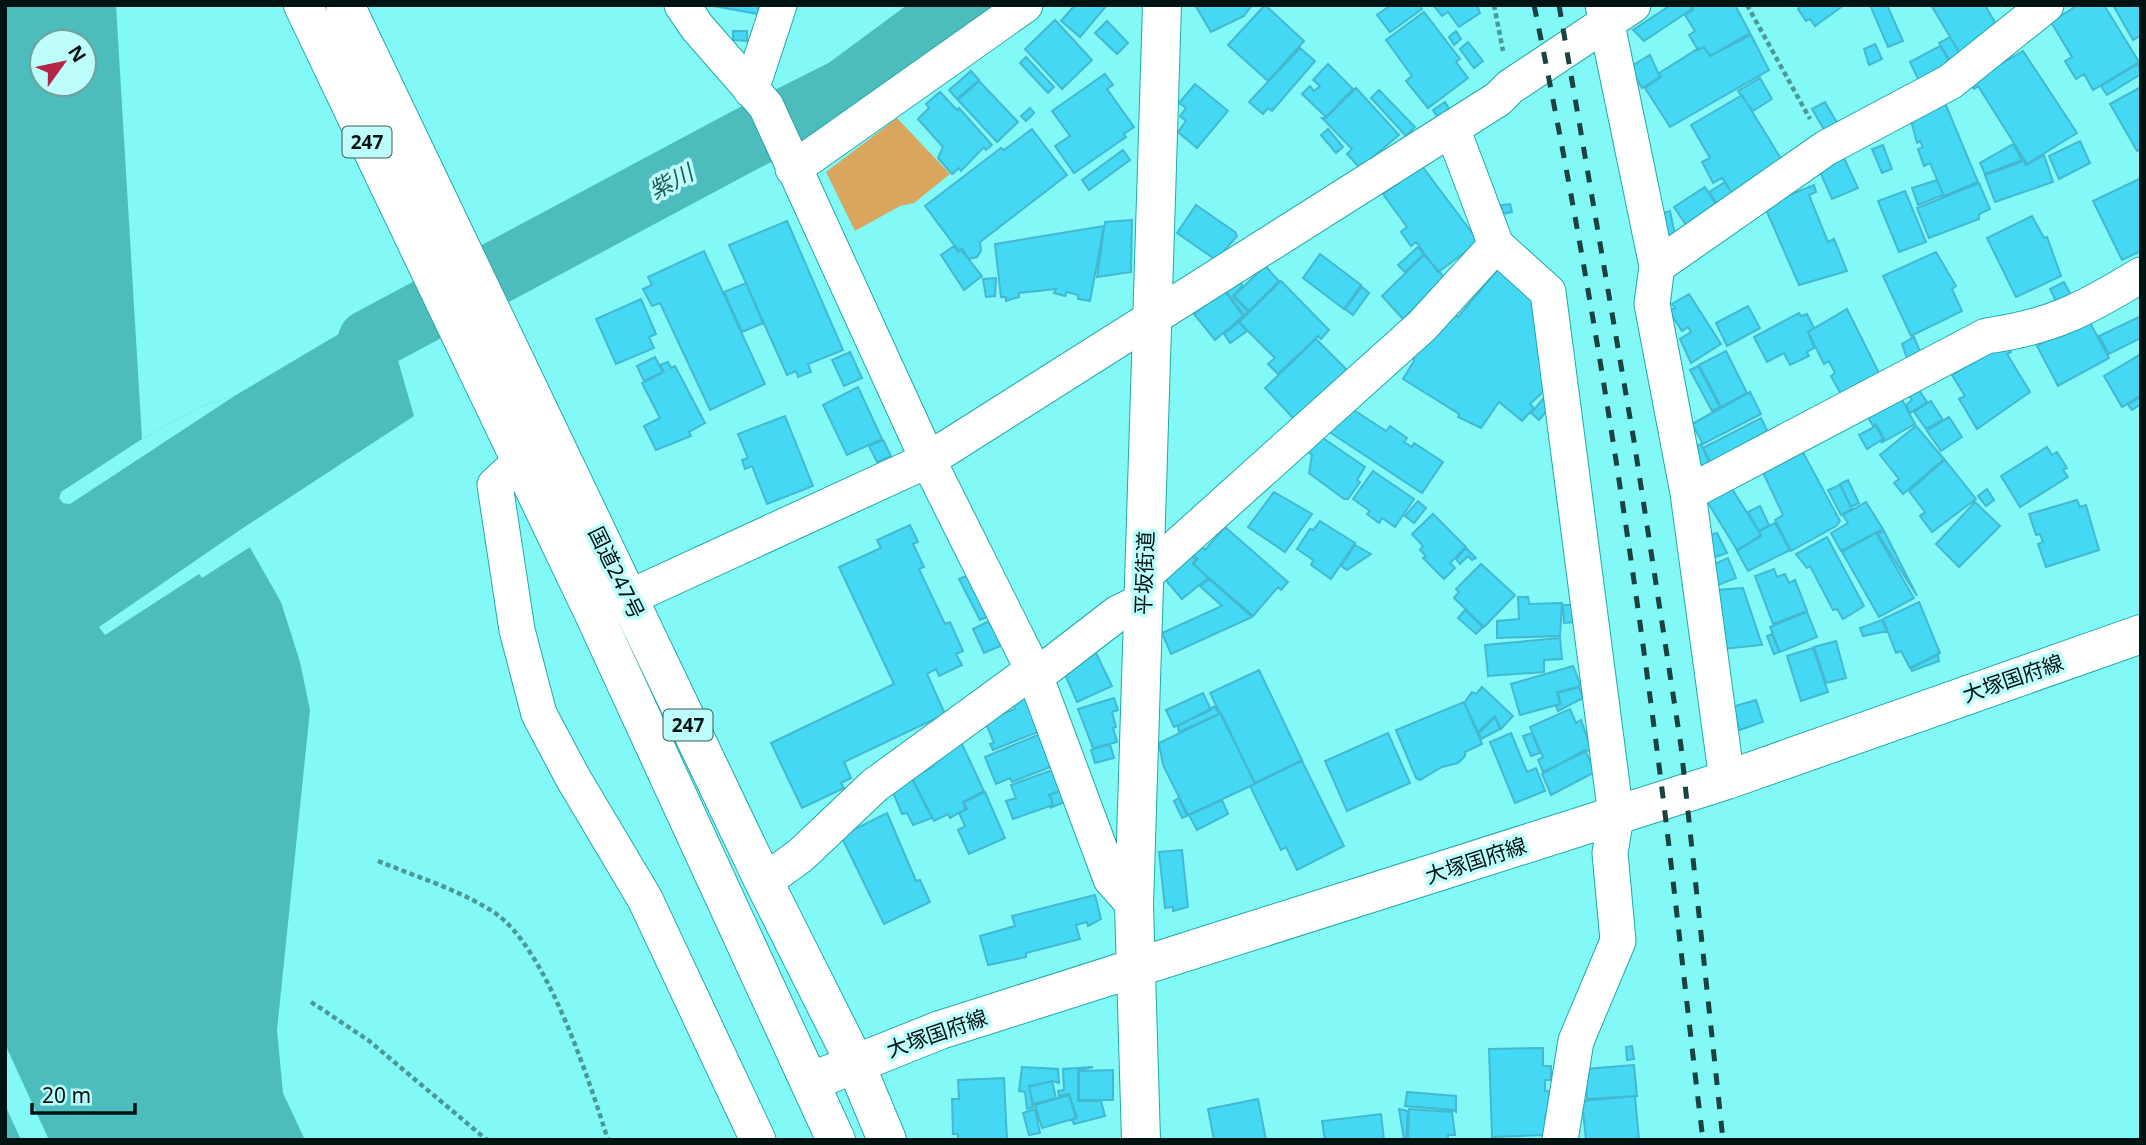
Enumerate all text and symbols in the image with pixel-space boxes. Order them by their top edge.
north arrow [28,28,98,98]
text: N [62,40,92,67]
road number: 247 [342,126,392,158]
water label: 紫川 [643,155,701,206]
street label: 国道247号 [583,522,651,623]
street label: 平坂街道 [1129,531,1159,615]
street label: 大塚国府線 [1958,648,2067,708]
road number: 247 [664,710,712,740]
street label: 大塚国府線 [1421,831,1530,890]
street label: 大塚国府線 [882,1003,991,1063]
scale bar [32,1072,135,1116]
text: 20 m [42,1081,91,1109]

